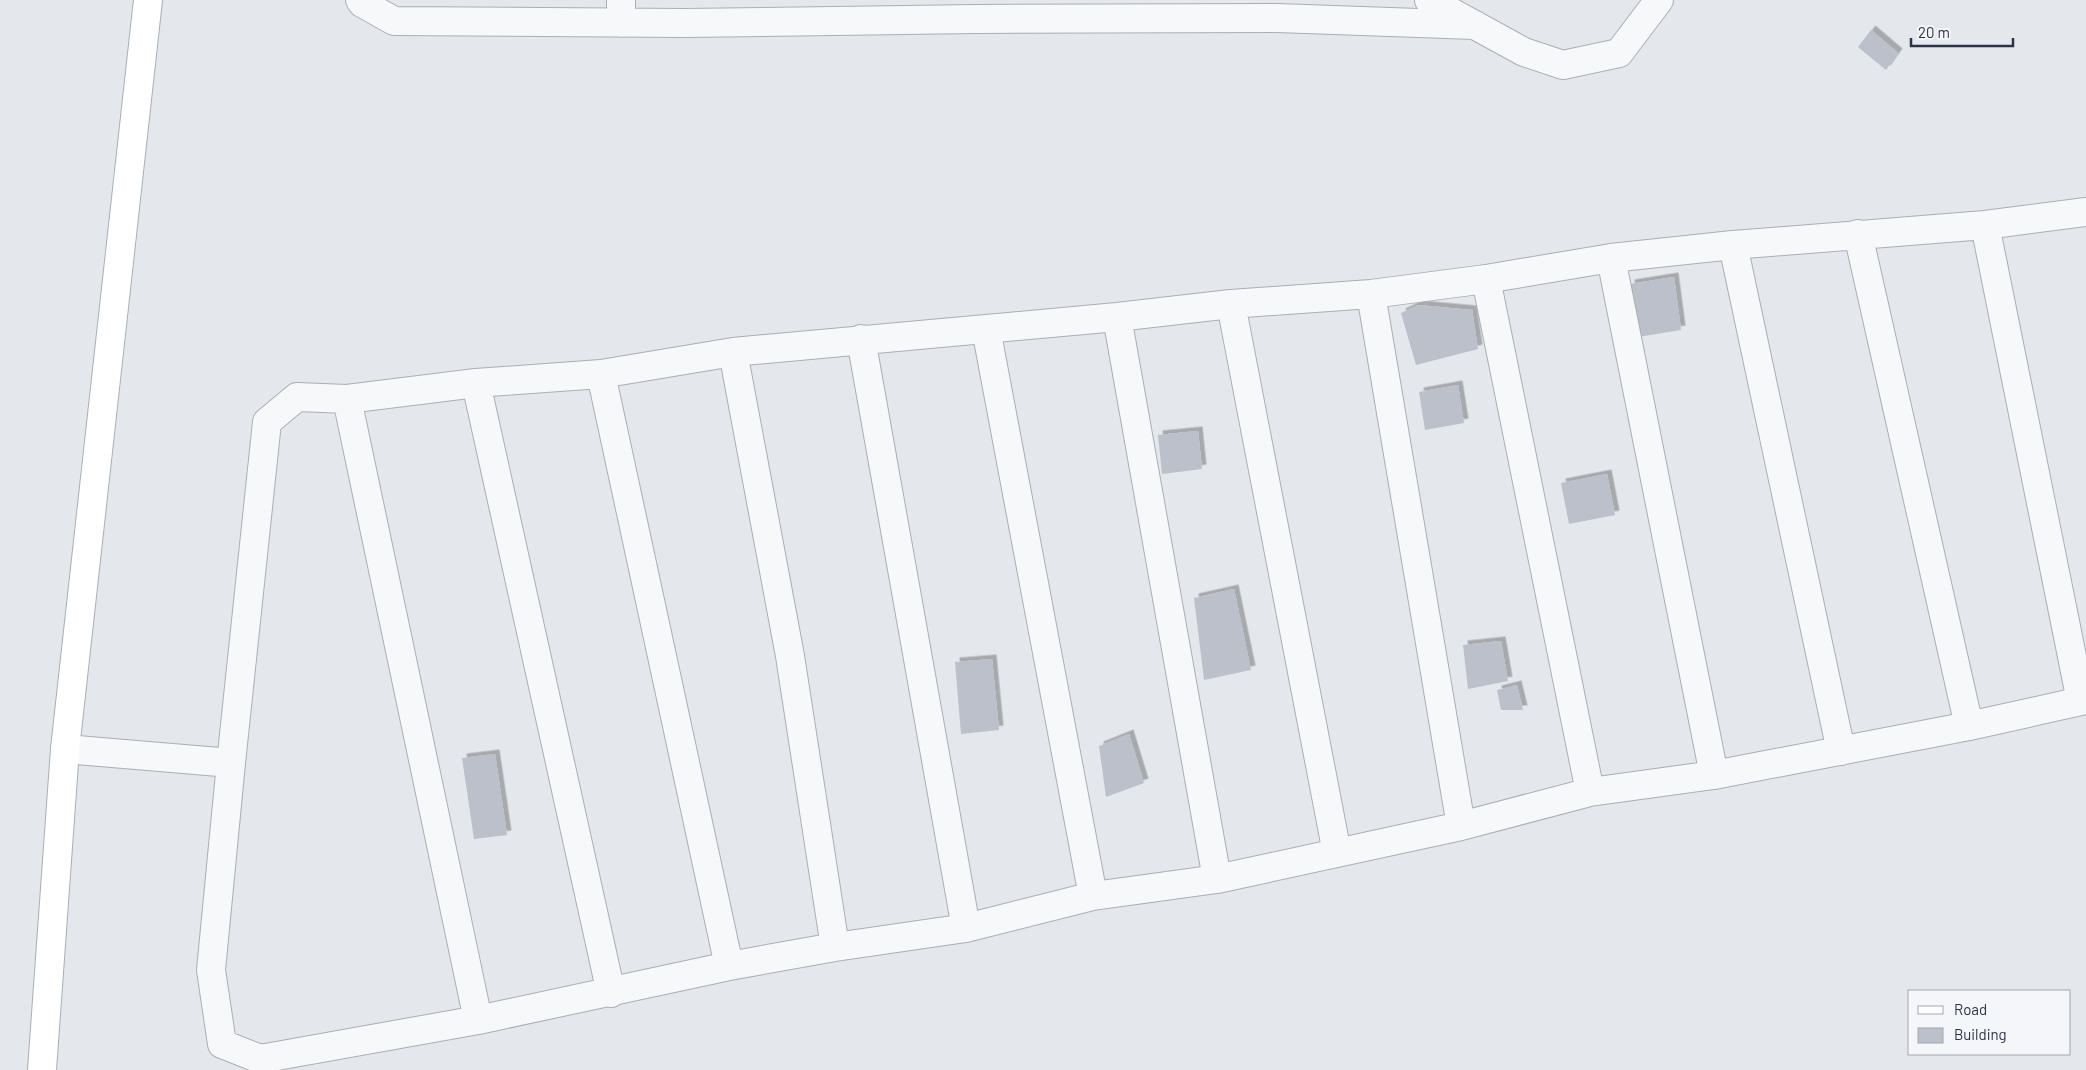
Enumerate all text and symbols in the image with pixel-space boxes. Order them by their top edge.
scale bar [1911,15,2014,47]
text: 20 m [1918,23,1950,41]
legend [1908,990,2071,1055]
text: Road [1954,1000,1987,1018]
text: Building [1954,1025,2007,1043]

